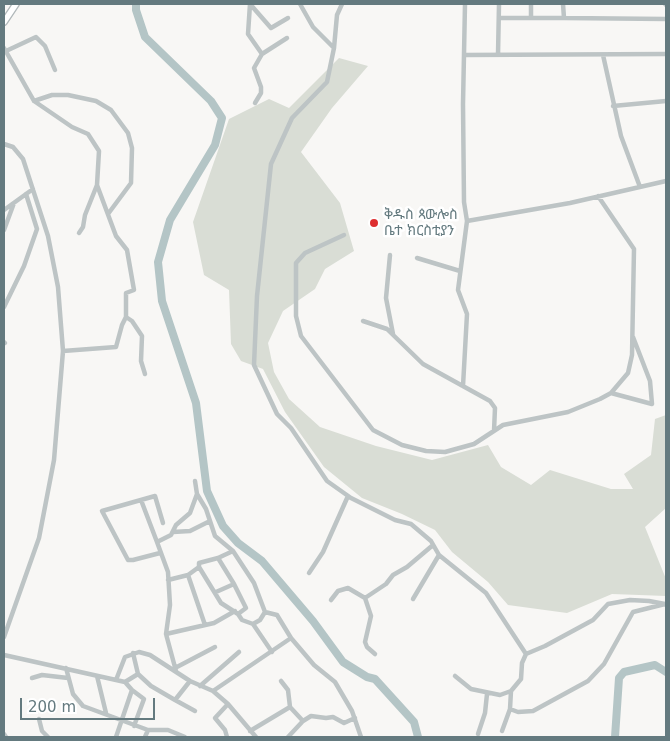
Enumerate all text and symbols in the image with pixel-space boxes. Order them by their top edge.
place label: ቅዱስ ጳውሎስ ቤተ ክርስቲያን [384,207,458,240]
marker: ቅዱስ ጳውሎስ ቤተ ክርስቲያን [368,217,380,229]
scale bar [22,688,158,720]
text: 200 m [28,698,76,716]

